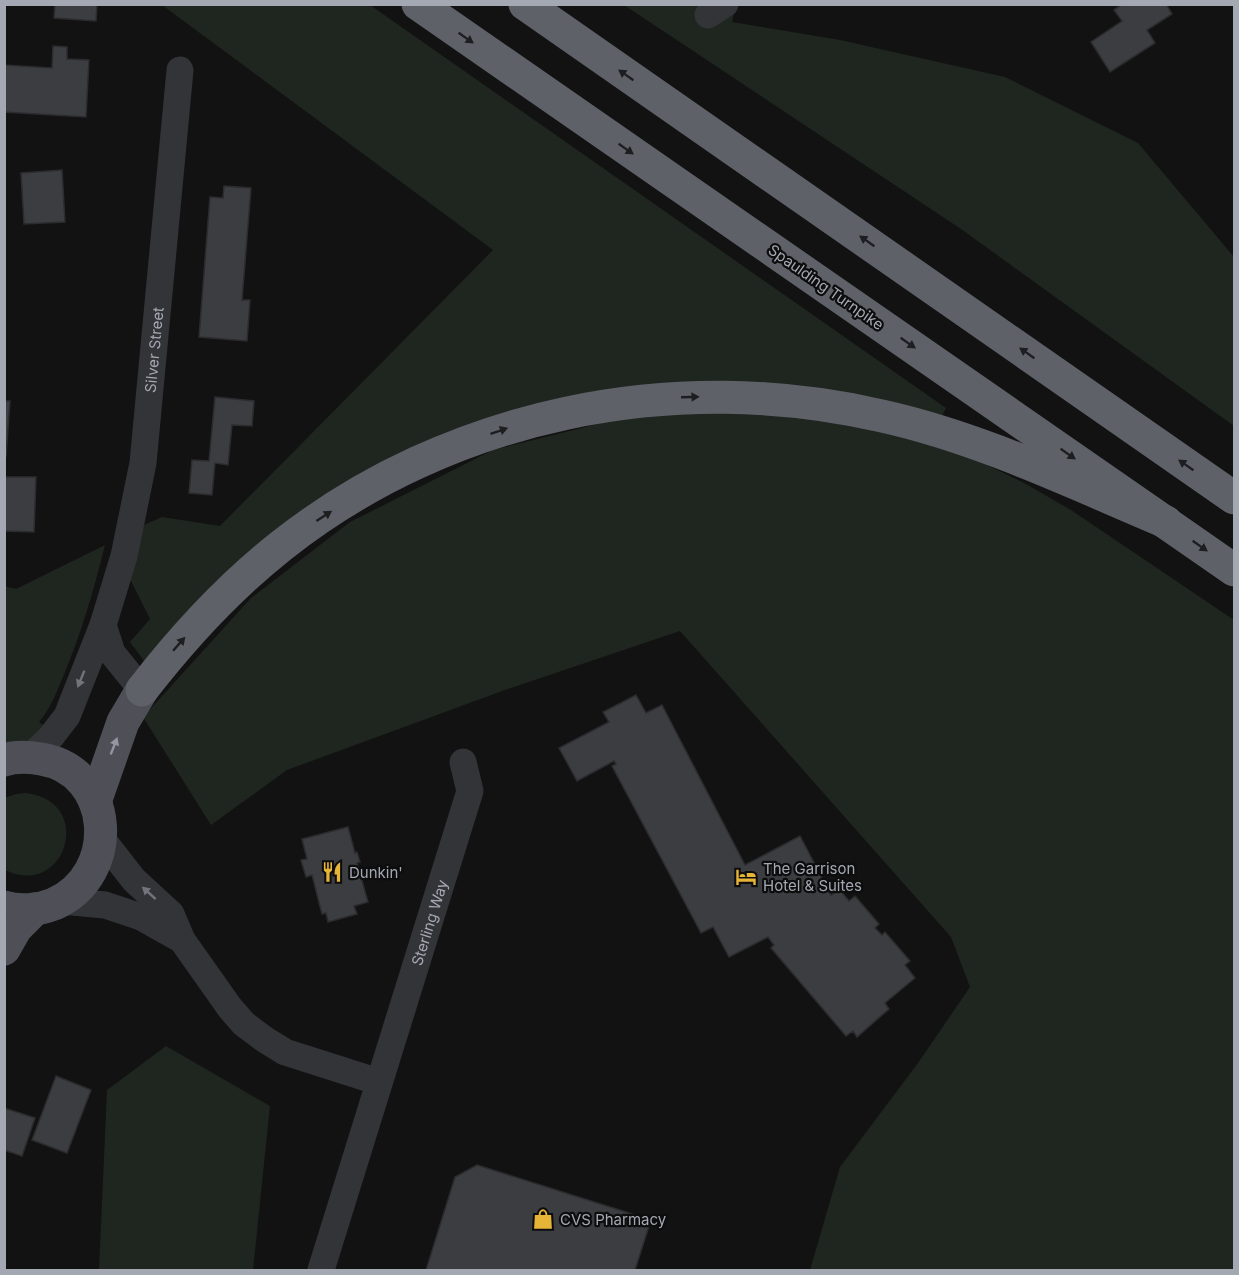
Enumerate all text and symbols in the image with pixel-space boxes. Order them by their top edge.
one-way arrow [457,32,473,44]
one-way arrow [618,69,634,80]
one-way arrow [618,143,634,155]
one-way arrow [859,235,875,247]
street label: Spaulding Turnpike [765,240,887,334]
street label: Silver Street [140,306,167,394]
one-way arrow [899,337,915,349]
one-way arrow [1019,347,1035,359]
one-way arrow [681,392,700,402]
one-way arrow [490,425,508,435]
one-way arrow [1059,448,1075,460]
one-way arrow [1179,459,1195,471]
one-way arrow [316,510,332,521]
one-way arrow [1192,540,1208,551]
one-way arrow [172,637,185,652]
one-way arrow [76,671,86,689]
one-way arrow [109,737,119,755]
place label: The Garrison Hotel & Suites [763,859,862,895]
restaurant icon: Dunkin' [320,860,344,884]
place label: Dunkin' [349,863,403,882]
hotel icon: The Garrison Hotel & Suites [734,865,758,889]
street label: Sterling Way [407,876,452,968]
one-way arrow [142,887,157,900]
shop icon: CVS Pharmacy [531,1207,555,1231]
place label: CVS Pharmacy [560,1210,667,1229]

